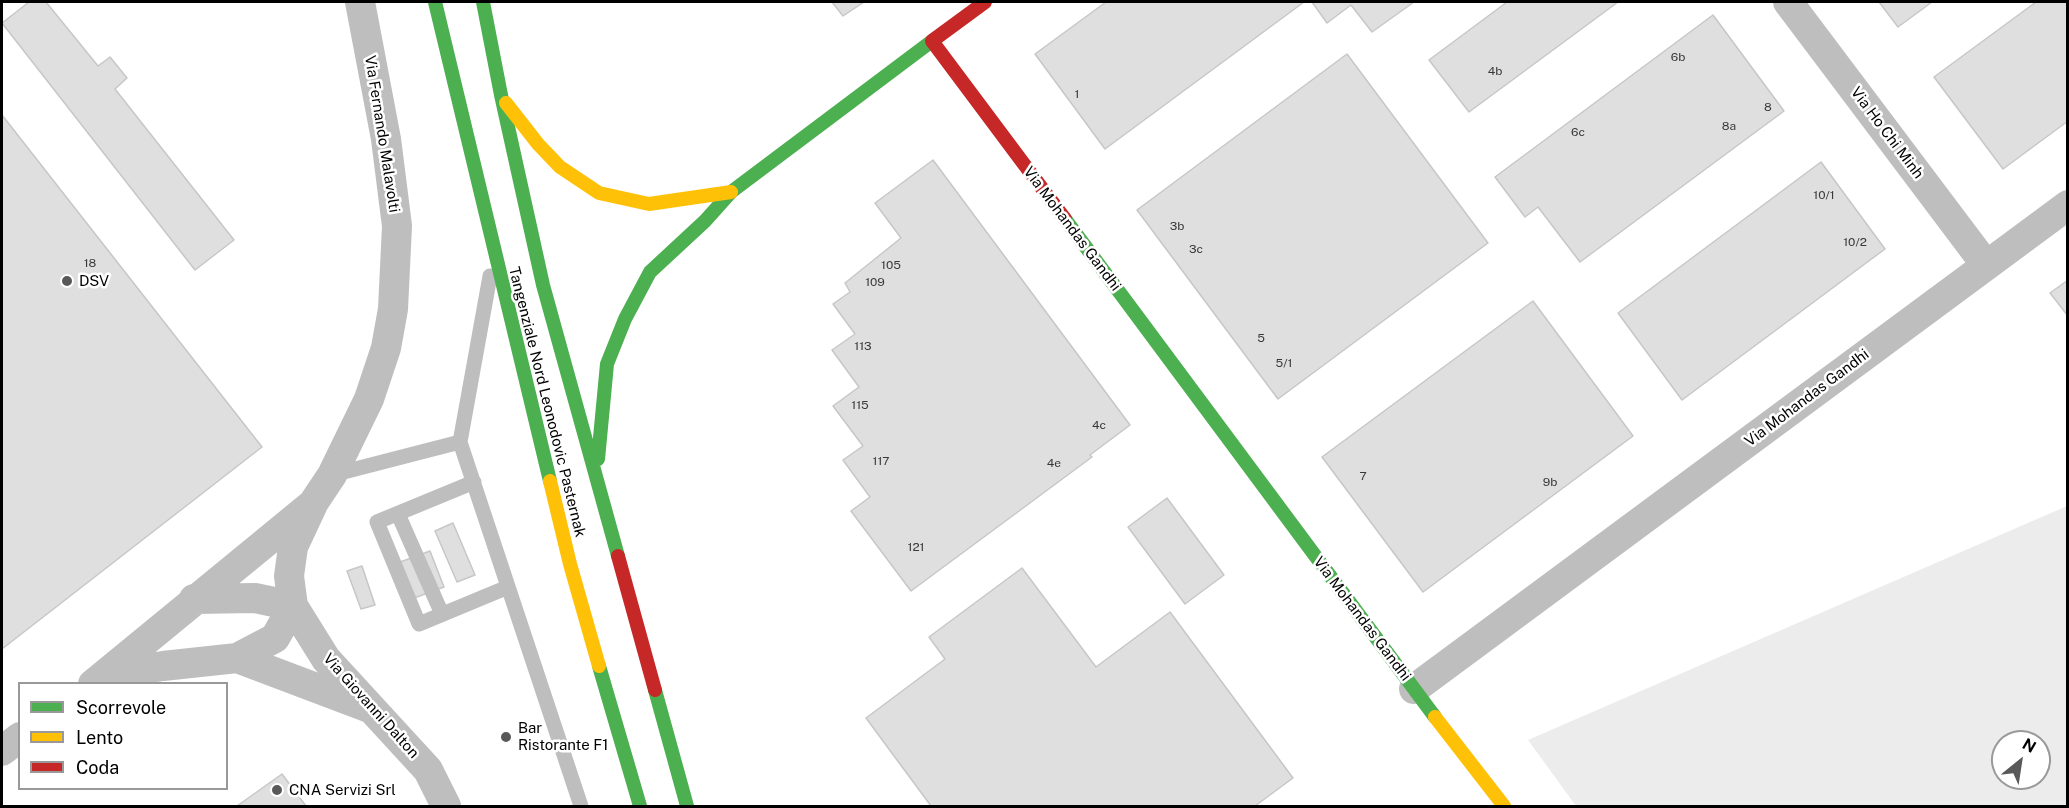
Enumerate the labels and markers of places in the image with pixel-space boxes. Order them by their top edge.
place label: DSV [79,272,109,290]
marker: DSV [60,274,74,288]
place label: Bar Ristorante F1 [518,719,608,754]
marker: Bar Ristorante F1 [499,730,513,744]
place label: CNA Servizi Srl [289,781,396,799]
marker: CNA Servizi Srl [270,783,284,797]

